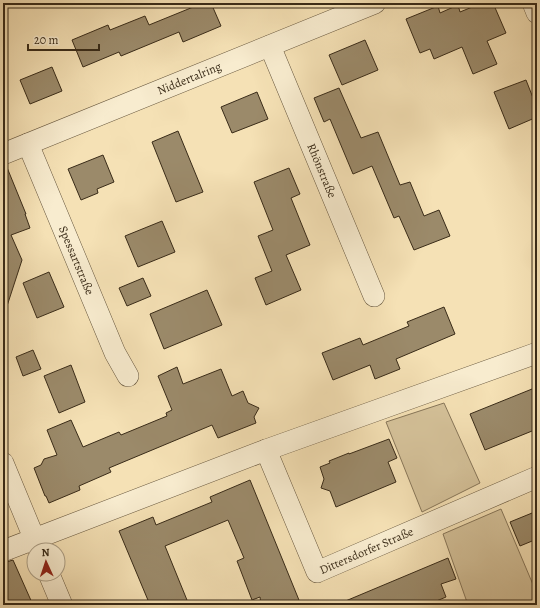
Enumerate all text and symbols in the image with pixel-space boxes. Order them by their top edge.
scale bar [28,26,99,52]
text: 20 m [34,32,58,48]
street label: Niddertalring [155,58,224,99]
street label: Rhönstraße [303,141,340,200]
street label: Spessartstraße [55,223,98,297]
street label: Dittersdorfer Straße [317,523,416,578]
north arrow [26,542,66,582]
text: N [41,545,50,560]

